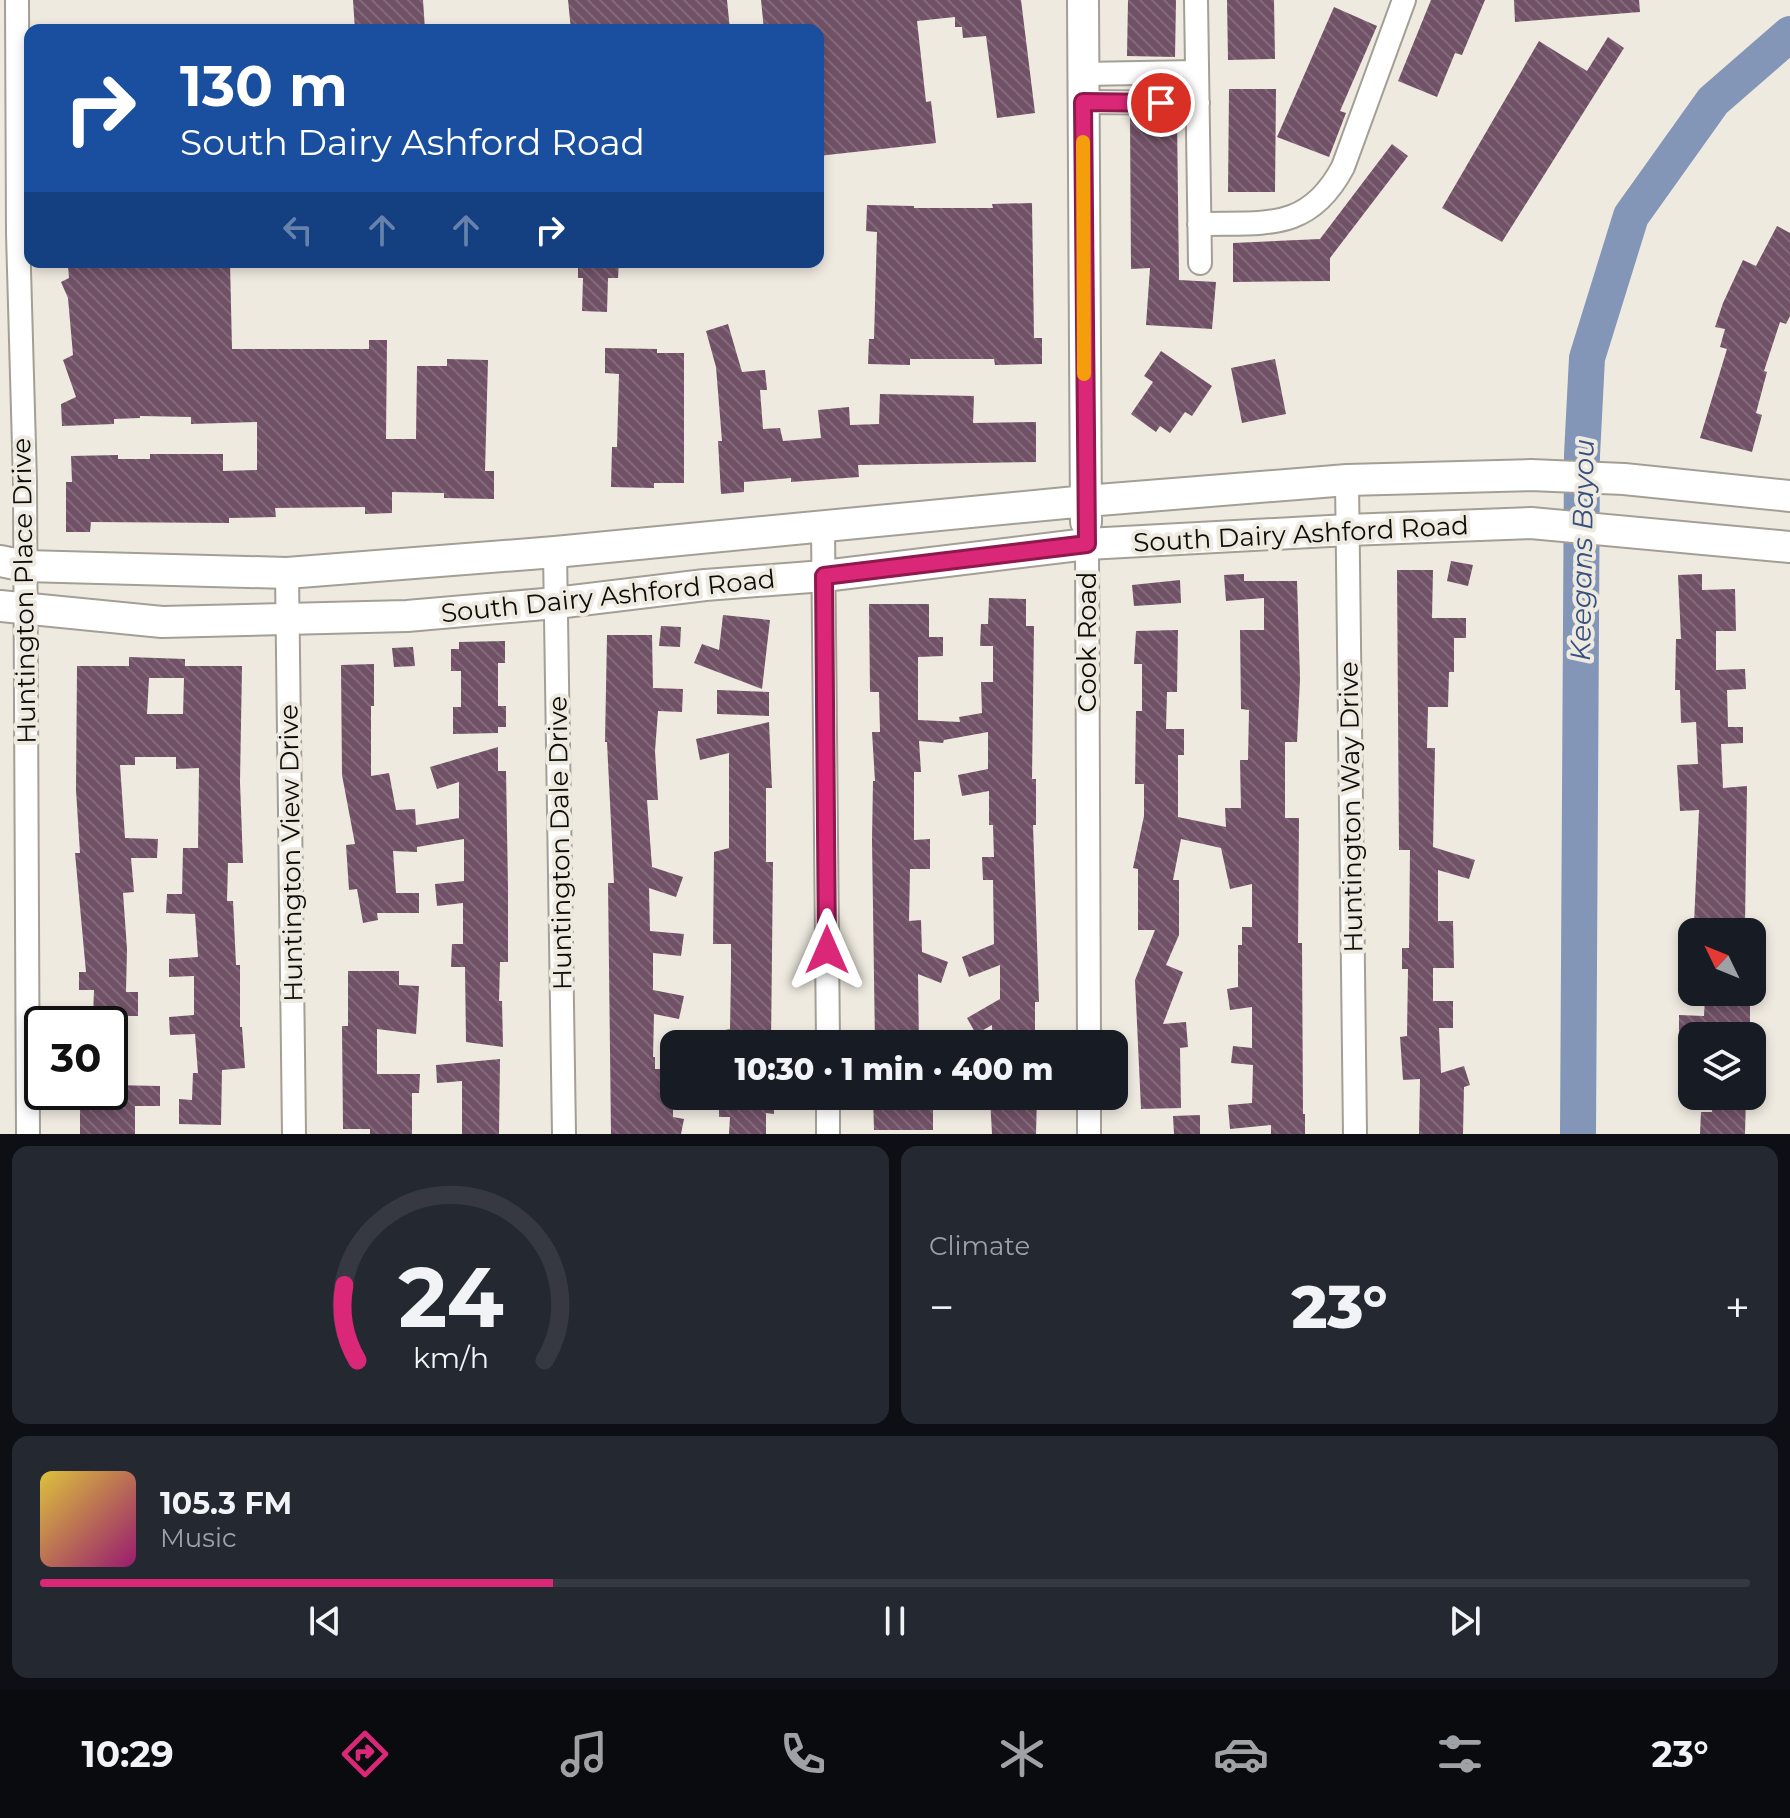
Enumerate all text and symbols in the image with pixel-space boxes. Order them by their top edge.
text: 130 m [180,52,348,120]
icon: right [48,56,152,160]
pin [1127,69,1195,137]
icon: arrive [1139,81,1183,125]
text: South Dairy Ashford Road [180,120,645,164]
icon: left [276,208,320,252]
icon: ahead [360,208,404,252]
icon: ahead [444,208,488,252]
icon: right [528,208,572,252]
street label: Huntington Place Drive [5,438,43,744]
water label: Keegans Bayou [1563,439,1601,661]
street label: South Dairy Ashford Road [1132,509,1470,559]
street label: South Dairy Ashford Road [439,563,777,629]
street label: Cook Road [1071,572,1103,712]
street label: Huntington Way Drive [1332,661,1370,953]
street label: Huntington Dale Drive [541,696,579,990]
street label: Huntington View Drive [272,704,310,1002]
position arrow [785,908,869,992]
north arrow [1678,918,1766,1006]
map controls [1678,918,1766,1110]
speed limit sign: 30 [24,1006,128,1110]
button: layers [1678,1022,1766,1110]
text: 10:30 · 1 min · 400 m [735,1051,1053,1088]
text: Climate [929,1230,1030,1262]
text: 24 [398,1246,503,1348]
text: 23° [1291,1270,1388,1343]
text: − [929,1280,954,1334]
text: + [1725,1280,1750,1334]
text: km/h [412,1340,489,1375]
text: 105.3 FM [160,1485,292,1522]
text: Music [160,1522,237,1554]
icon: previous [303,1599,347,1643]
icon: pause [873,1599,917,1643]
icon: next [1443,1599,1487,1643]
icon: directions [337,1726,393,1782]
icon: music [556,1726,612,1782]
icon: phone [775,1726,831,1782]
icon: climate [994,1726,1050,1782]
icon: car [1213,1726,1269,1782]
icon: filters [1432,1726,1488,1782]
text: 10:29 [82,1732,174,1776]
text: 23° [1651,1732,1708,1776]

